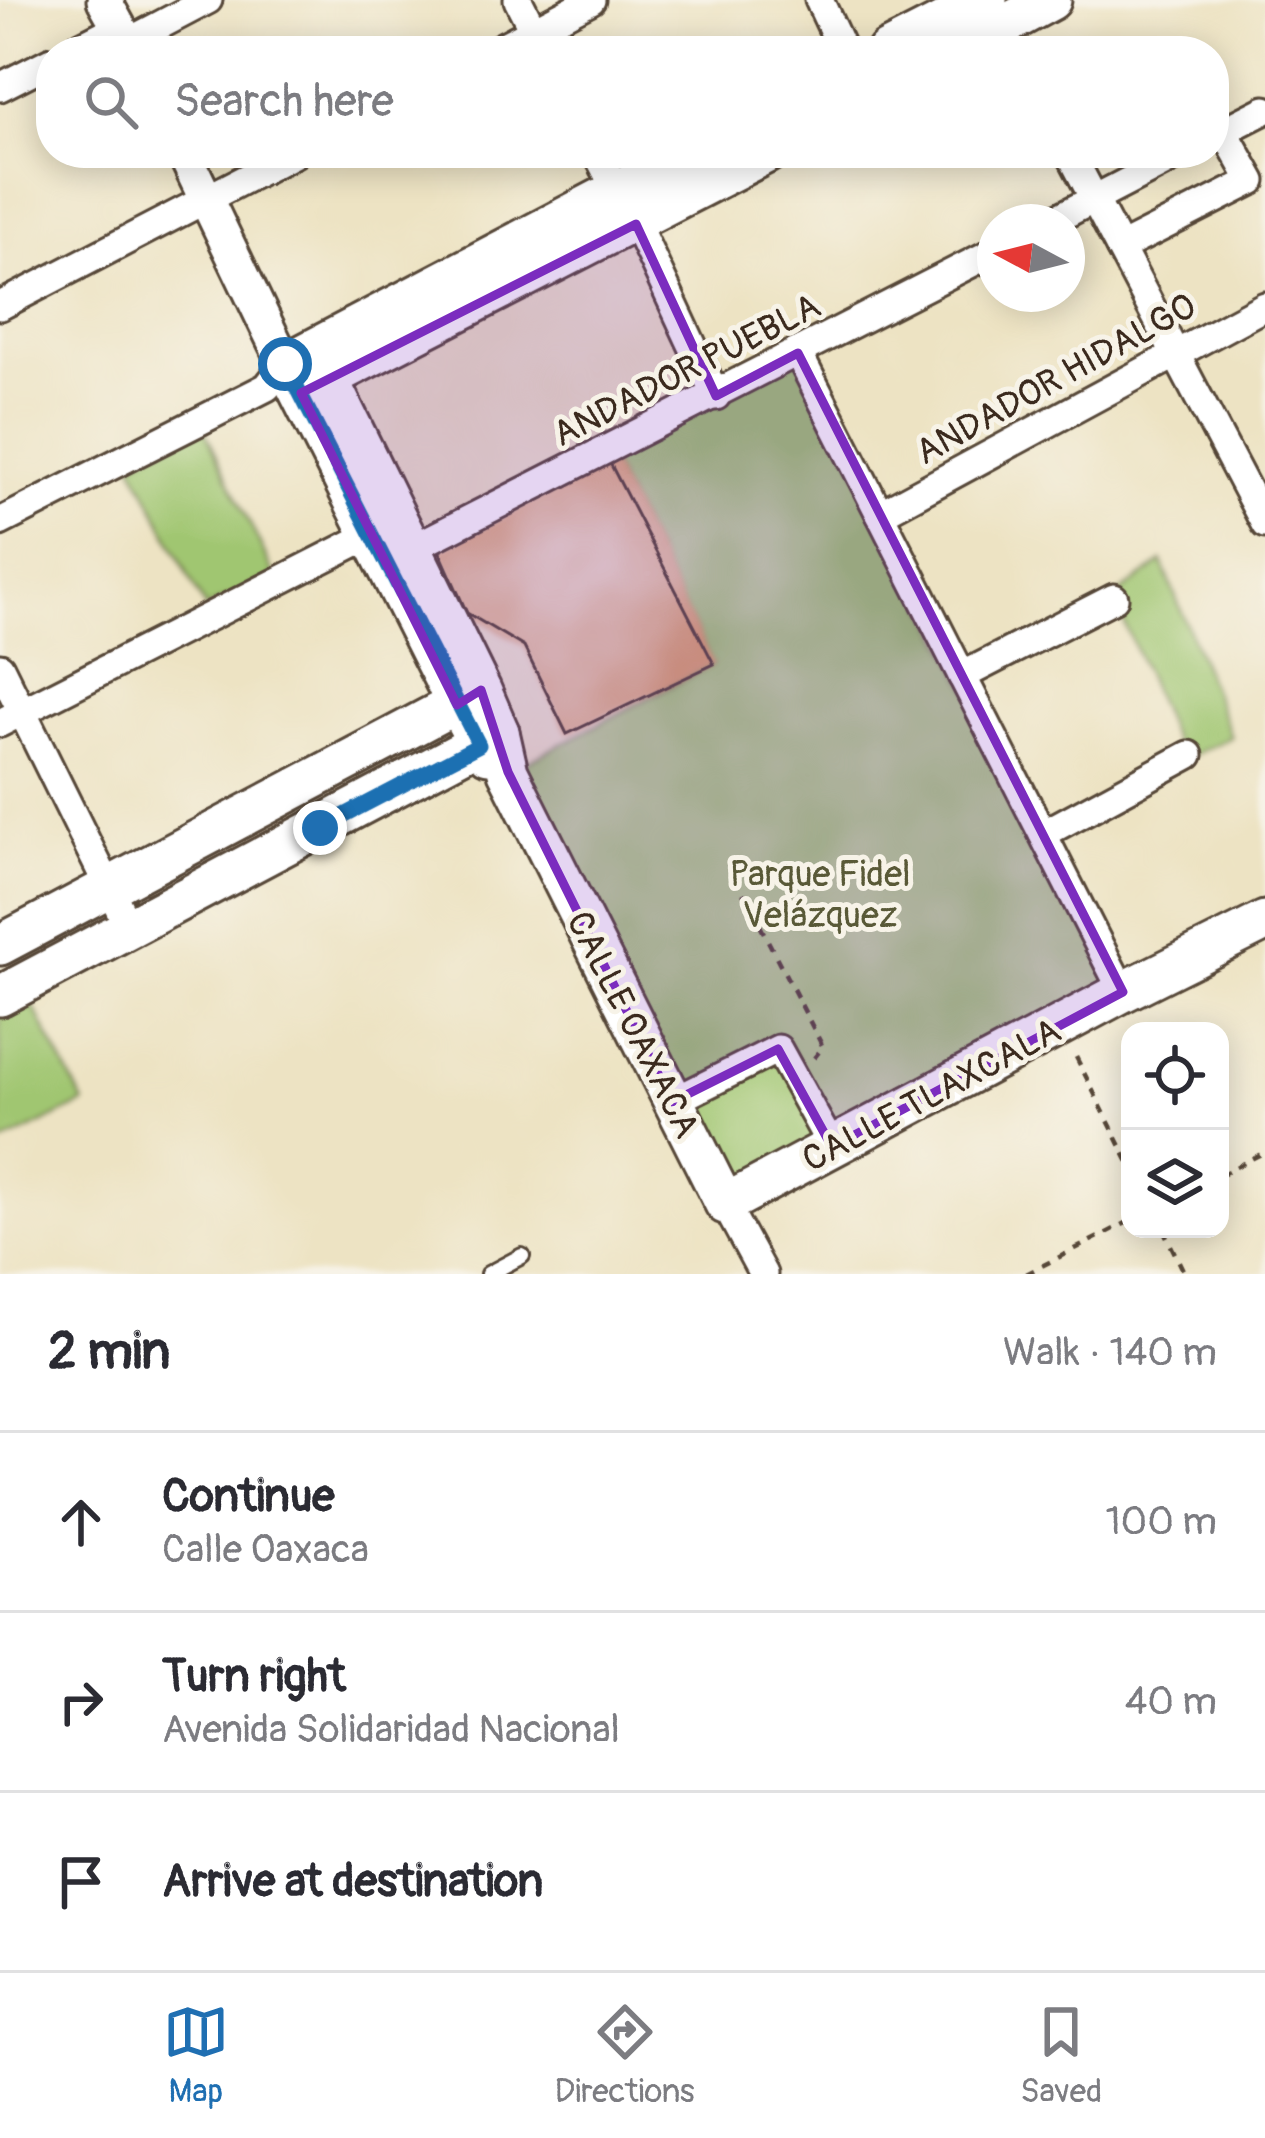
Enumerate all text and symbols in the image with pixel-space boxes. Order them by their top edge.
search box [36,36,1229,168]
icon: search [78,69,144,135]
text: Search here [174,74,394,130]
north arrow [977,204,1085,312]
street label: ANDADOR PUEBLA [545,284,828,457]
street label: ANDADOR HIDALGO [908,284,1204,475]
route start [258,337,312,391]
route end [293,801,347,855]
park label: Parque Fidel Velázquez [730,852,910,938]
street label: CALLE OAXACA [556,904,709,1146]
street label: CALLE TLAXCALA [795,1008,1069,1182]
map controls [1121,1022,1229,1238]
button: locate [1121,1022,1229,1130]
button: layers [1121,1130,1229,1238]
text: 2 min [48,1320,170,1384]
text: Walk · 140 m [1003,1328,1217,1377]
text: Continue [162,1469,335,1525]
icon: ahead [48,1489,114,1555]
text: 100 m [1105,1497,1217,1546]
text: Calle Oaxaca [162,1525,369,1574]
text: Turn right [162,1649,346,1705]
icon: right [48,1669,114,1735]
text: 40 m [1125,1677,1217,1726]
text: Avenida Solidaridad Nacional [162,1705,620,1754]
icon: arrive [48,1849,114,1915]
text: Arrive at destination [162,1854,543,1910]
tab: Map [163,1999,229,2112]
tab: Directions [555,1999,695,2112]
tab: Saved [1020,1999,1102,2112]

